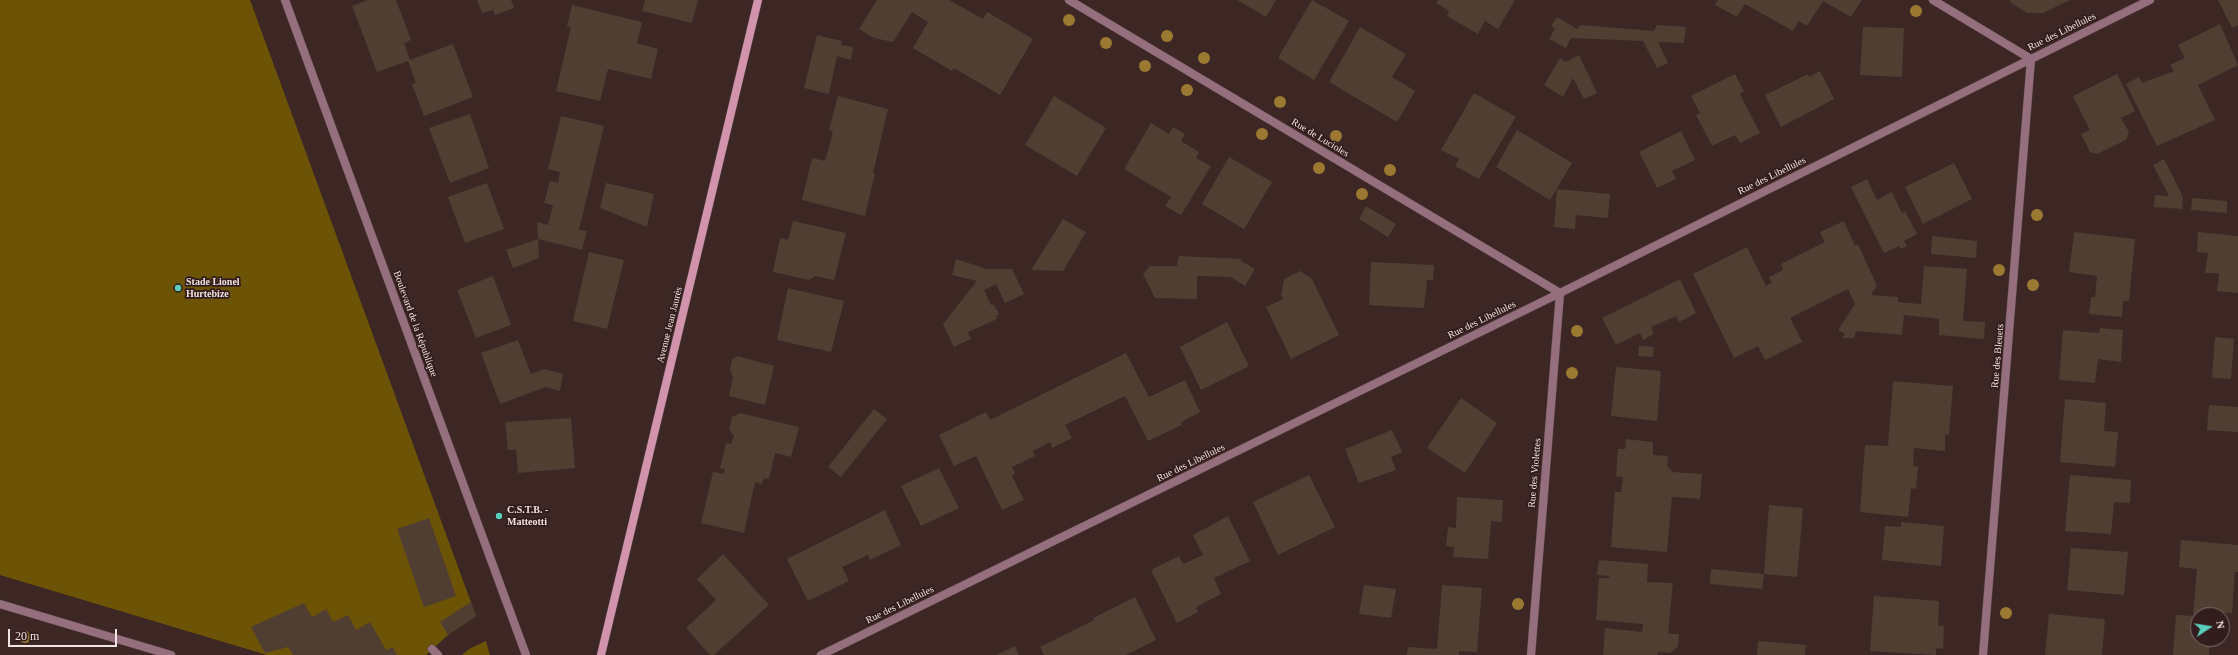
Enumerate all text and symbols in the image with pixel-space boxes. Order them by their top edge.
street label: Rue des Libellules [2026,10,2098,54]
street label: Rue de Lucioles [1289,116,1351,160]
street label: Rue des Libellules [1736,154,1808,198]
street label: Boulevard de la République [390,269,440,379]
place label: Stade Lionel Hurtebize [186,276,240,300]
marker: Stade Lionel Hurtebize [173,283,183,293]
street label: Avenue Jean Jaurès [655,286,685,364]
street label: Rue des Libellules [1446,298,1518,342]
street label: Rue des Bleuets [1989,323,2007,389]
street label: Rue des Violettes [1526,438,1544,508]
street label: Rue des Libellules [1155,441,1227,485]
place label: C.S.T.B. - Matteotti [507,504,548,528]
marker: C.S.T.B. - Matteotti [494,511,504,521]
street label: Rue des Libellules [864,583,936,627]
north arrow [2190,607,2230,647]
text: N [2214,620,2227,630]
scale bar [10,621,119,647]
text: 20 m [15,629,39,643]

